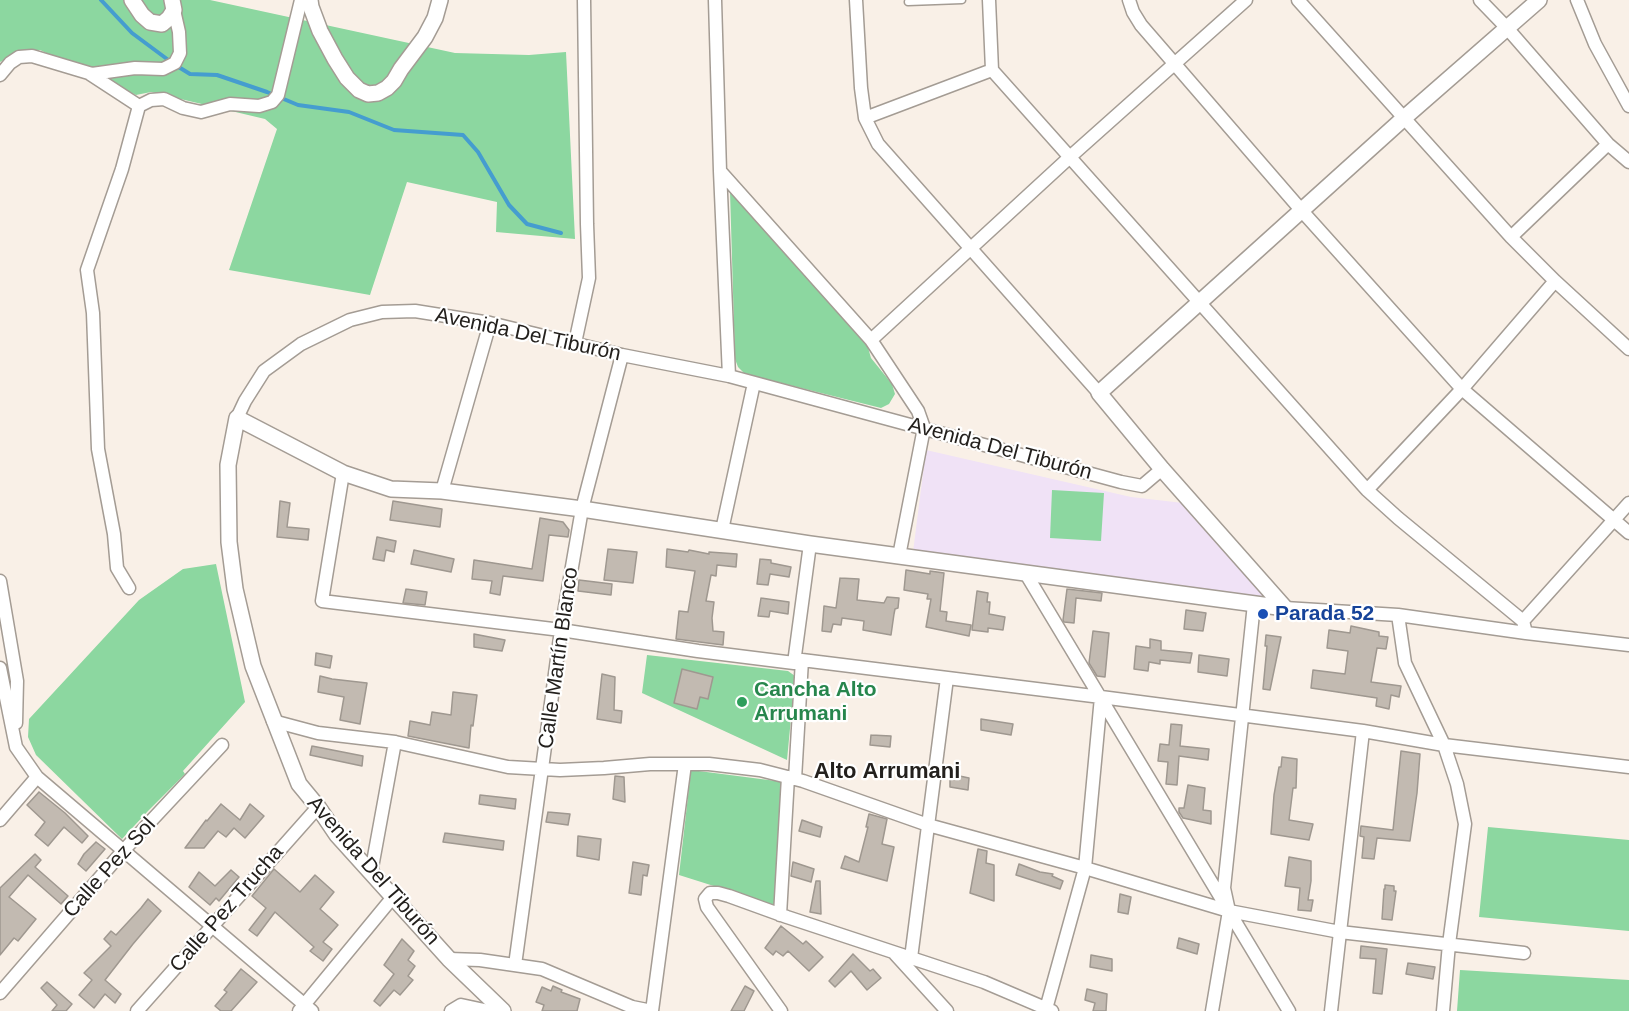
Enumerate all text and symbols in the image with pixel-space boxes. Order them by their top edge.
street label: Avenida Del Tiburón [433,303,623,367]
street label: Avenida Del Tiburón [905,412,1095,486]
street label: Calle Martín Blanco [534,566,584,750]
place label: Parada 52 [1275,601,1374,627]
marker: Parada 52 [1256,607,1270,621]
place label: Cancha Alto Arrumani [754,677,877,727]
marker: Cancha Alto Arrumani [735,695,749,709]
district label: Alto Arrumani [814,759,960,785]
street label: Avenida Del Tiburón [301,791,445,951]
street label: Calle Pez Sol [58,813,162,923]
street label: Calle Pez Trucha [165,840,289,978]

